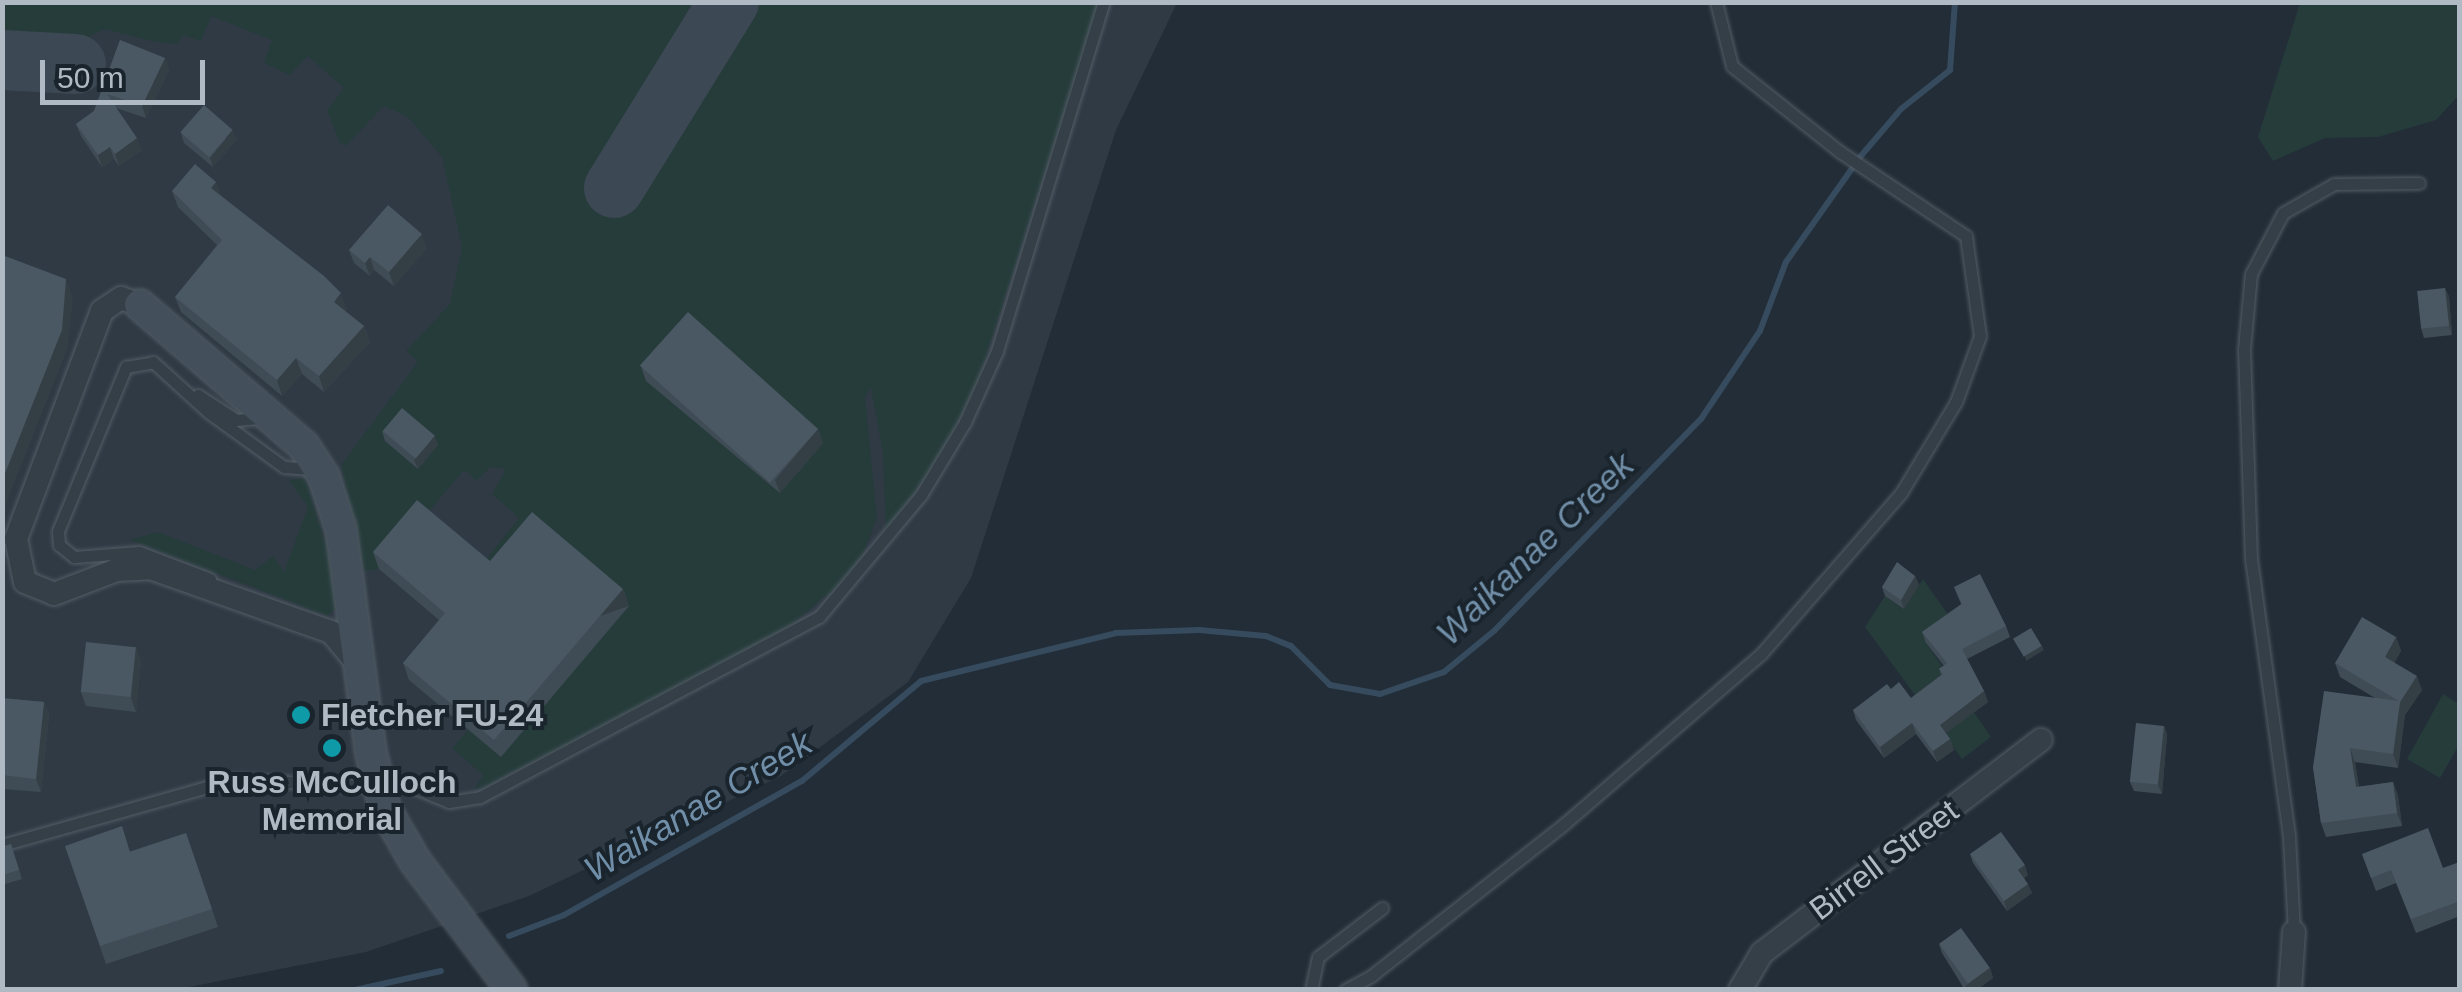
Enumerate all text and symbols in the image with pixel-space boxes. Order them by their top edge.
scale bar [45,40,210,102]
text: 50 m [57,61,124,94]
water label: Waikanae Creek [1428,444,1642,654]
place label: Fletcher FU-24 [321,696,543,734]
marker: Fletcher FU-24 [290,704,312,726]
water label: Waikanae Creek [577,722,819,890]
marker: Russ McCulloch Memorial [321,737,343,759]
place label: Russ McCulloch Memorial [208,764,456,839]
street label: Birrell Street [1802,792,1966,928]

